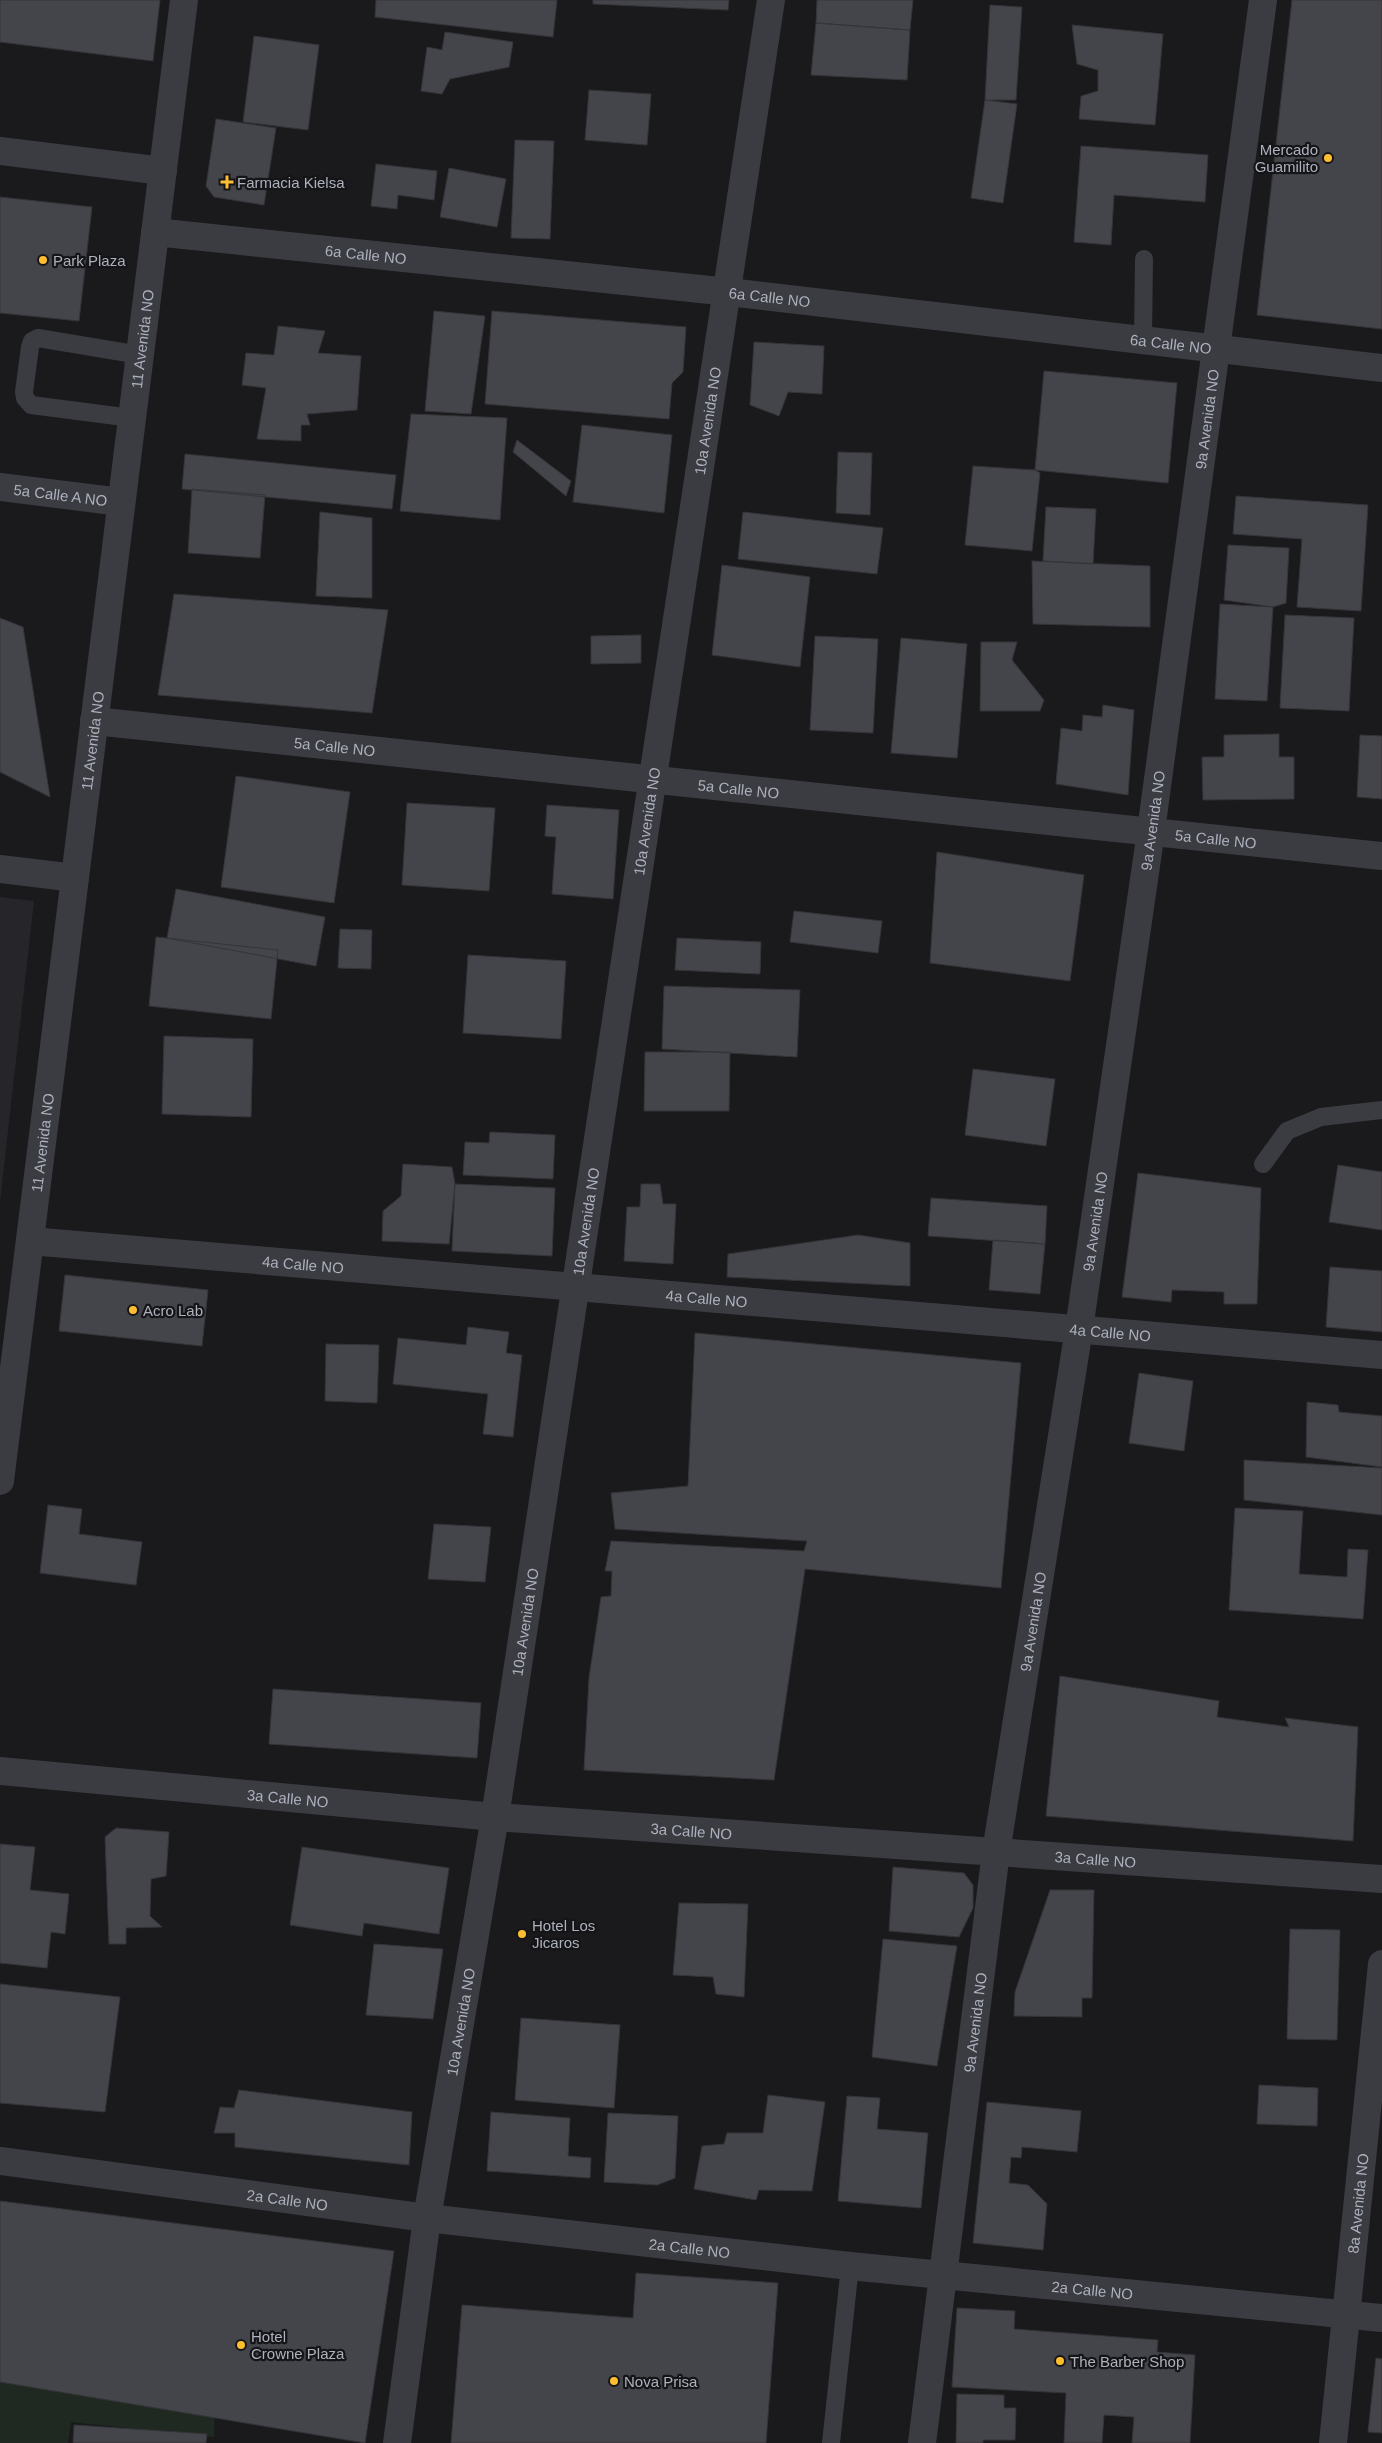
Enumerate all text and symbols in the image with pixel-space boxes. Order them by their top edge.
place label: Mercado Guamilito [1255,141,1318,175]
marker: Mercado Guamilito [1322,152,1334,164]
place label: Farmacia Kielsa [237,174,345,191]
marker: Farmacia Kielsa [221,176,233,188]
street label: 6a Calle NO [324,241,407,267]
place label: Park Plaza [53,252,126,269]
marker: Park Plaza [37,254,49,266]
street label: 6a Calle NO [728,284,811,310]
street label: 11 Avenida NO [127,288,156,389]
street label: 6a Calle NO [1129,330,1212,357]
street label: 10a Avenida NO [691,366,724,476]
street label: 9a Avenida NO [1191,368,1222,470]
street label: 5a Calle A NO [13,480,108,509]
street label: 11 Avenida NO [77,690,107,791]
street label: 5a Calle NO [293,734,376,759]
street label: 10a Avenida NO [630,766,663,876]
street label: 9a Avenida NO [1137,769,1168,871]
street label: 5a Calle NO [697,776,780,801]
street label: 5a Calle NO [1174,826,1257,851]
street label: 11 Avenida NO [27,1092,57,1193]
street label: 10a Avenida NO [569,1166,602,1277]
street label: 9a Avenida NO [1079,1170,1110,1272]
street label: 4a Calle NO [262,1252,344,1276]
street label: 4a Calle NO [665,1286,748,1310]
place label: Acro Lab [143,1302,203,1319]
marker: Acro Lab [127,1304,139,1316]
street label: 4a Calle NO [1069,1320,1152,1344]
street label: 10a Avenida NO [508,1567,541,1677]
street label: 9a Avenida NO [1016,1570,1049,1673]
street label: 3a Calle NO [246,1785,329,1810]
street label: 3a Calle NO [650,1819,733,1842]
street label: 3a Calle NO [1054,1848,1137,1870]
place label: Hotel Los Jicaros [532,1917,595,1951]
marker: Hotel Los Jicaros [516,1928,528,1940]
street label: 10a Avenida NO [443,1967,478,2077]
street label: 9a Avenida NO [960,1971,989,2073]
street label: 8a Avenida NO [1344,2152,1371,2254]
street label: 2a Calle NO [246,2186,329,2213]
street label: 2a Calle NO [648,2235,731,2261]
street label: 2a Calle NO [1051,2277,1134,2302]
place label: Hotel Crowne Plaza [251,2328,345,2362]
marker: Hotel Crowne Plaza [235,2339,247,2351]
place label: The Barber Shop [1070,2353,1184,2370]
marker: The Barber Shop [1054,2355,1066,2367]
place label: Nova Prisa [624,2373,698,2390]
marker: Nova Prisa [608,2375,620,2387]

